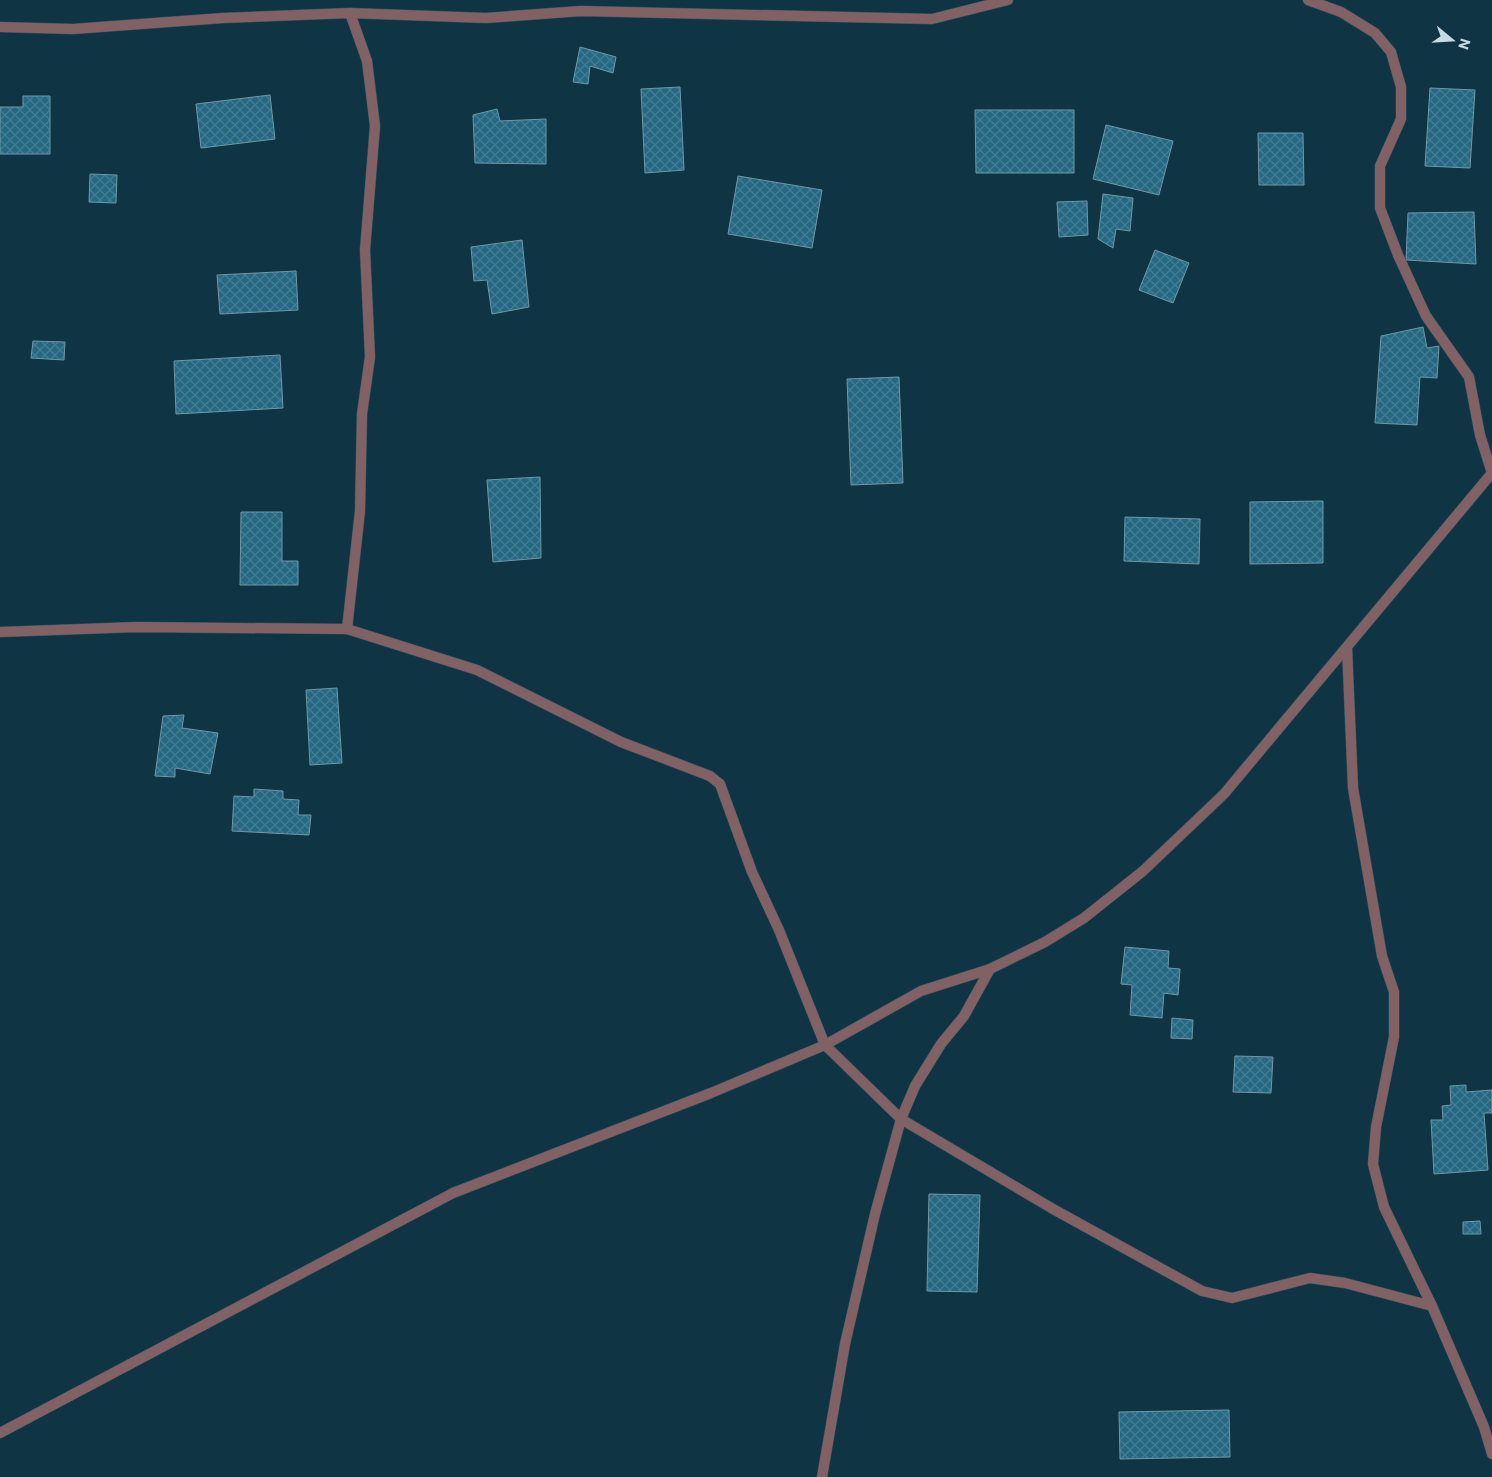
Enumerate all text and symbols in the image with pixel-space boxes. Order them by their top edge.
north arrow [1427,15,1477,65]
text: N [1455,37,1475,52]

